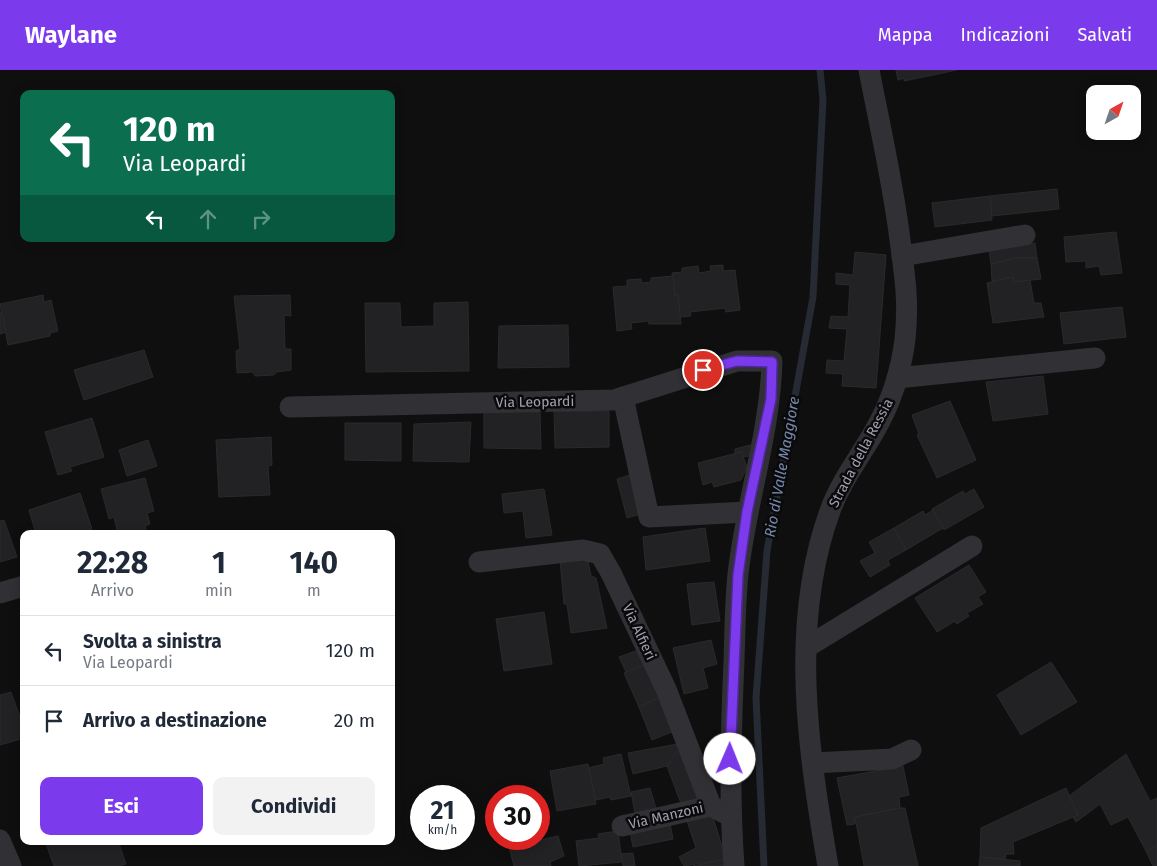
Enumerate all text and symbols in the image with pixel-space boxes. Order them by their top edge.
text: Waylane [25,21,117,49]
text: Mappa [878,24,933,46]
text: Indicazioni [961,24,1050,46]
text: Salvati [1078,24,1132,46]
north arrow [1086,85,1141,140]
map controls [1086,85,1141,140]
text: 120 m [123,108,216,150]
icon: left [40,110,105,175]
text: Via Leopardi [123,150,247,177]
icon: left [141,205,169,233]
icon: ahead [194,205,222,233]
icon: right [247,205,275,233]
pin [682,349,724,391]
icon: arrive [689,356,717,384]
street label: Via Leopardi [496,393,574,411]
water label: Rio di Valle Maggiore [761,395,803,539]
street label: Strada della Ressia [825,396,897,510]
text: 22:28 [77,545,148,581]
text: 1 [212,545,226,581]
text: 140 [290,545,338,581]
text: Arrivo [91,581,134,600]
text: min [205,581,233,600]
text: m [307,581,321,600]
street label: Via Alfieri [619,601,659,663]
text: Svolta a sinistra [83,630,222,653]
icon: left [40,637,68,665]
text: 120 m [325,639,375,662]
text: Via Leopardi [83,653,173,672]
icon: arrive [40,707,68,735]
text: Arrivo a destinazione [83,709,267,732]
text: 20 m [334,709,375,732]
position arrow [703,732,755,784]
button: Esci [40,777,203,835]
button: Condividi [213,777,375,835]
speed limit sign: 30 [485,785,550,850]
text: 21 [431,796,454,826]
street label: Via Manzoni [627,799,705,833]
text: km/h [428,823,457,837]

